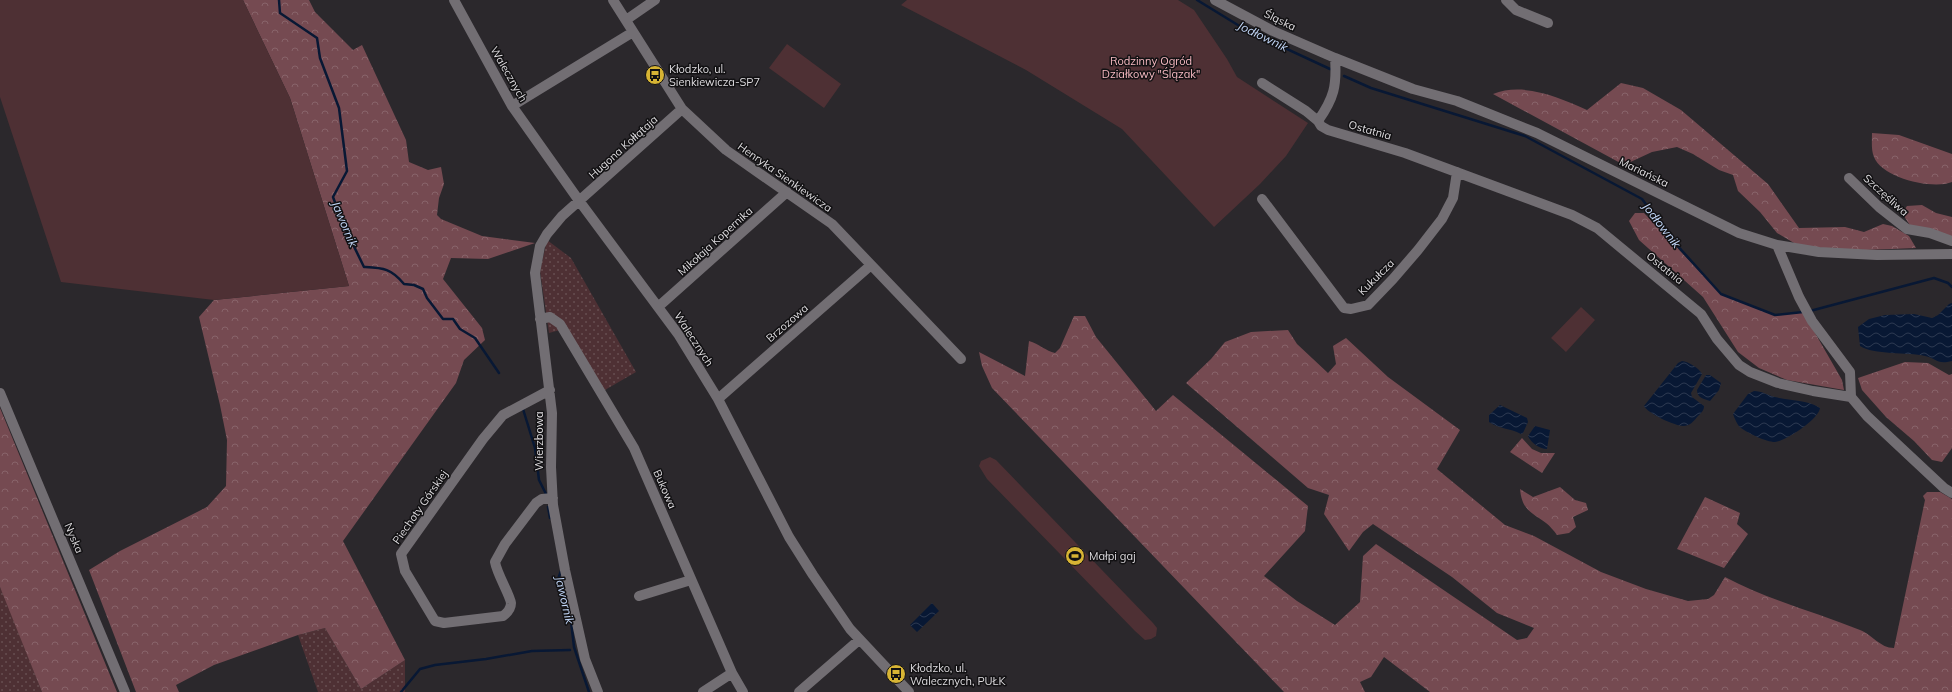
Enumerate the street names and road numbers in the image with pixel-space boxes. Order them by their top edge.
street label: Śląska [1262,6,1298,34]
street label: Walecznych [487,44,531,104]
street label: Hugona Kołłątaja [586,112,660,182]
street label: Ostatnia [1347,117,1393,143]
street label: Henryka Sienkiewicza [735,139,835,215]
street label: Mariańska [1617,154,1671,190]
street label: Szczęśliwa [1860,171,1912,219]
street label: Mikołaja Kopernika [675,204,755,278]
street label: Ostatnia [1644,249,1686,287]
street label: Kukułcza [1355,256,1397,298]
street label: Brzozowa [763,301,811,345]
street label: Walecznych [671,309,717,369]
street label: Wierzbowa [532,411,546,471]
street label: Piechoty Górskiej [389,467,451,547]
street label: Bukowa [650,467,680,511]
street label: Nyska [61,521,87,555]

